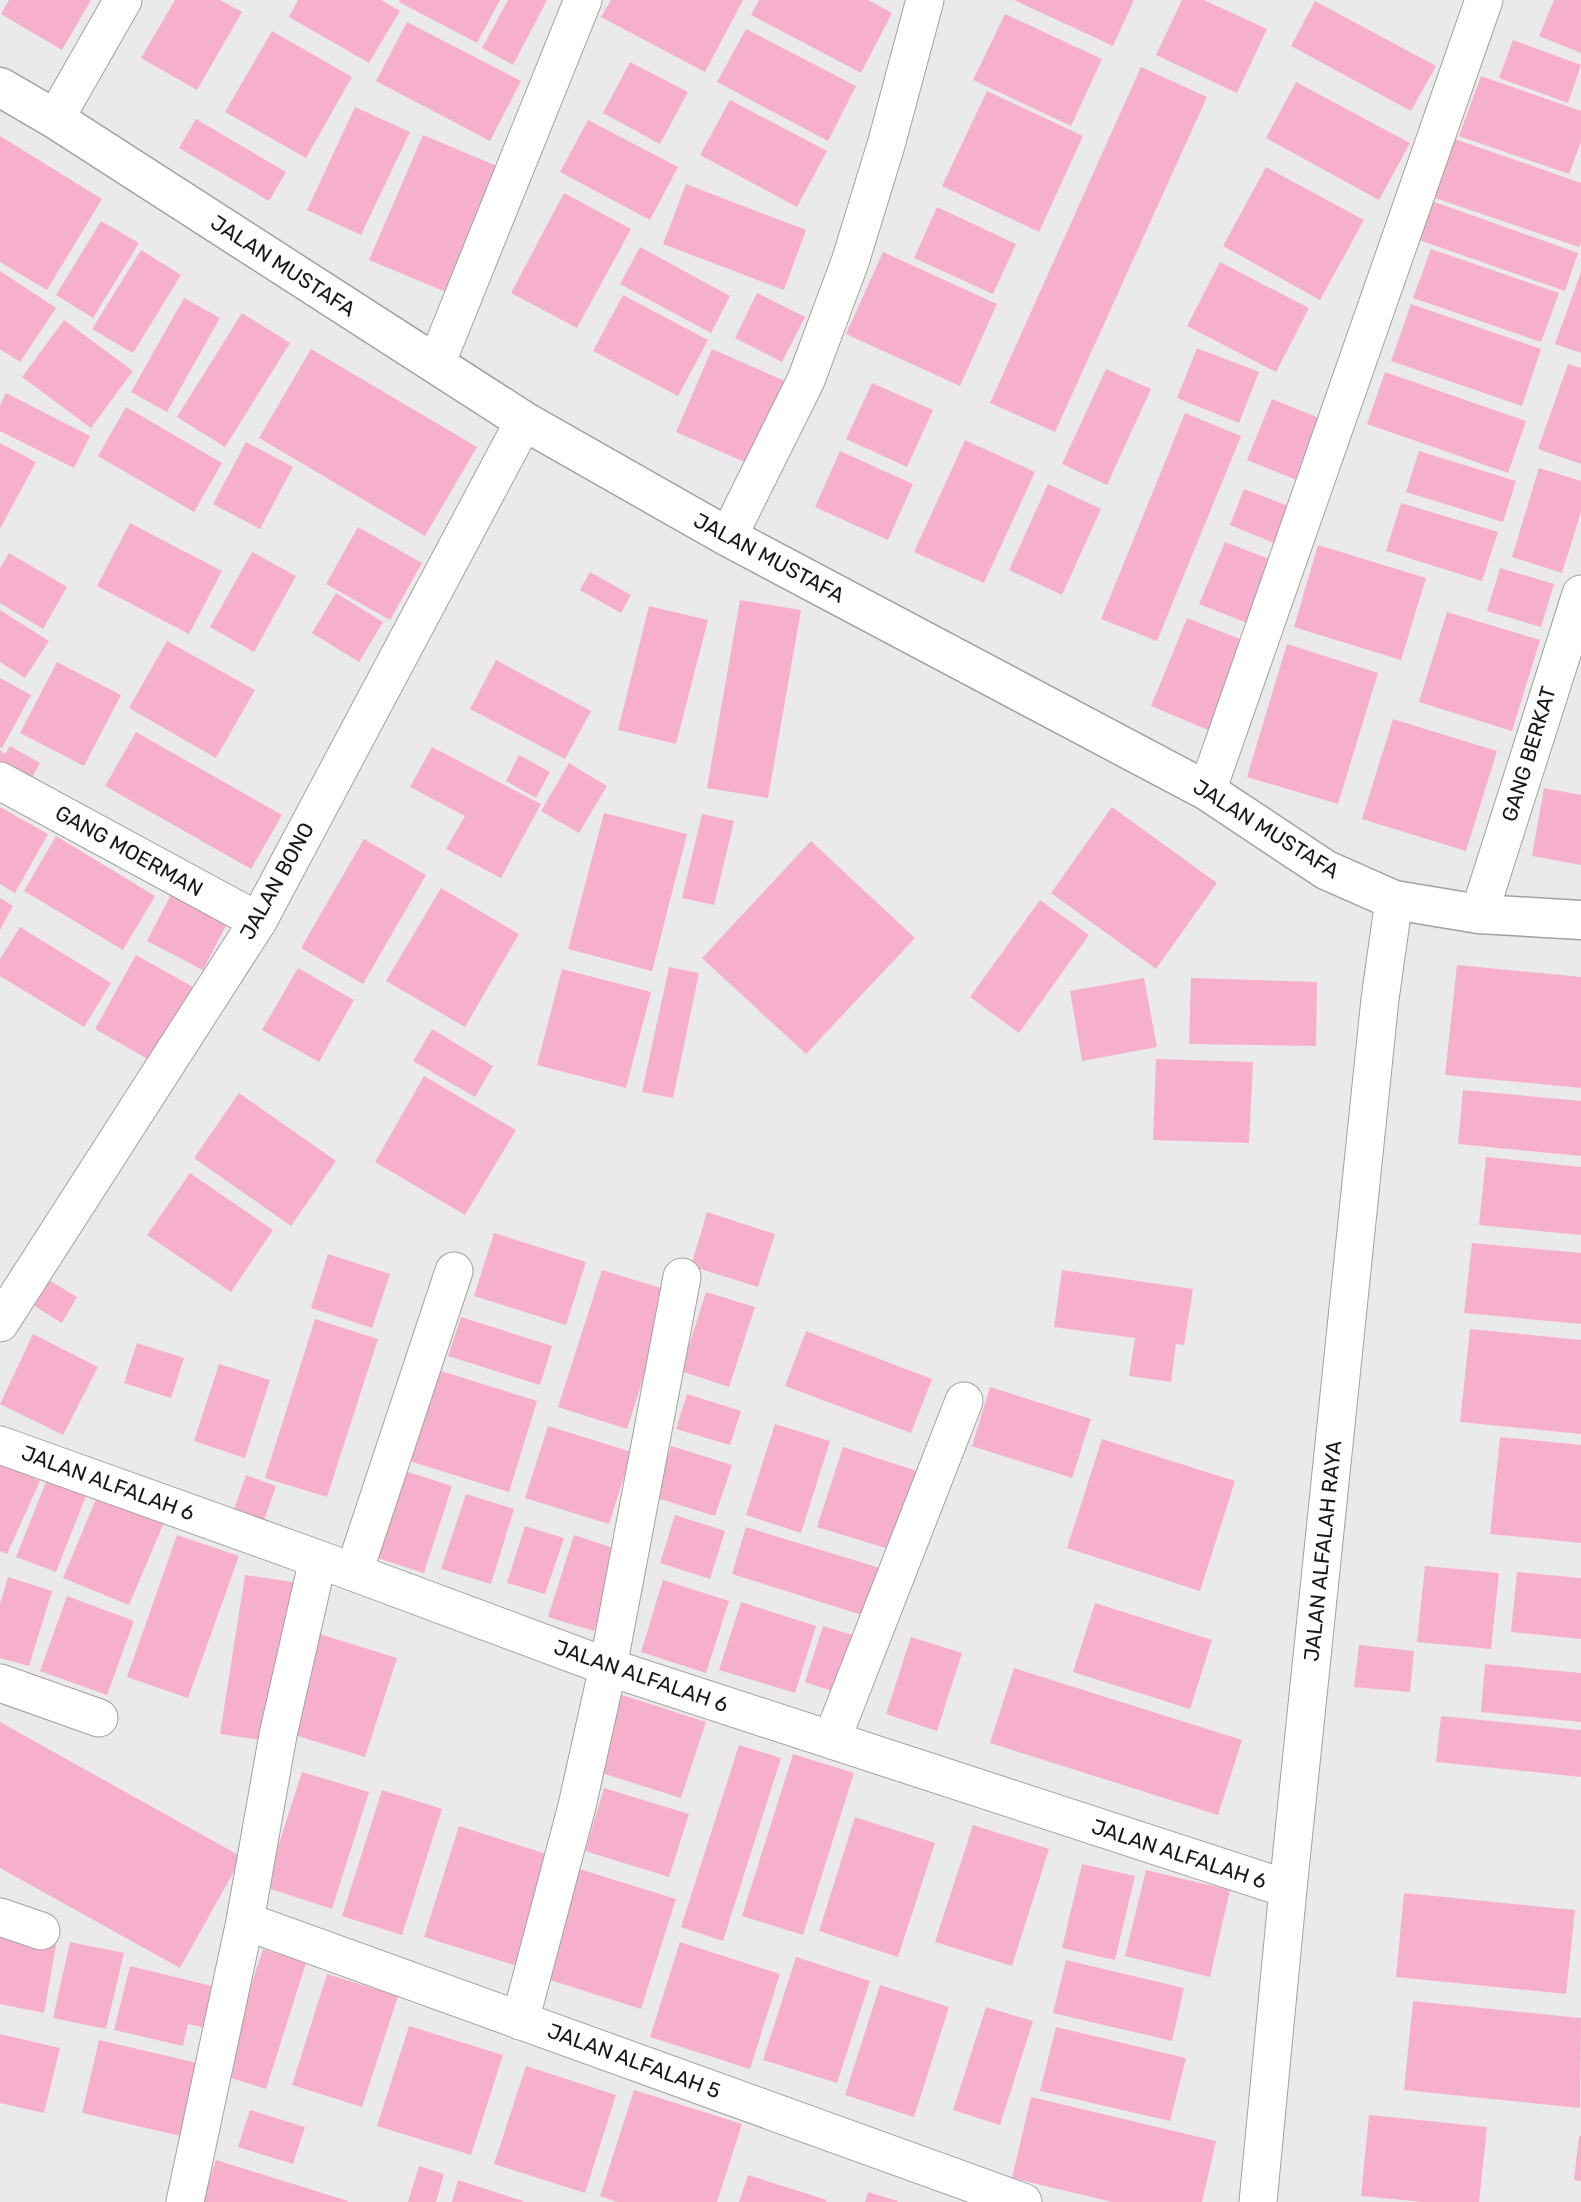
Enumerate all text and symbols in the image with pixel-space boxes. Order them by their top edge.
street label: JALAN MUSTAFA [206,210,360,322]
street label: JALAN MUSTAFA [690,507,849,608]
street label: GANG BERKAT [1496,683,1561,824]
street label: JALAN MUSTAFA [1189,774,1344,883]
street label: GANG MOERMAN [51,800,207,901]
street label: JALAN BONO [234,818,319,944]
street label: JALAN ALFALAH RAYA [1298,1439,1347,1663]
street label: JALAN ALFALAH 6 [18,1440,198,1525]
street label: JALAN ALFALAH 6 [551,1634,731,1717]
street label: JALAN ALFALAH 6 [1089,1813,1270,1894]
street label: JALAN ALFALAH 5 [544,2018,724,2103]

